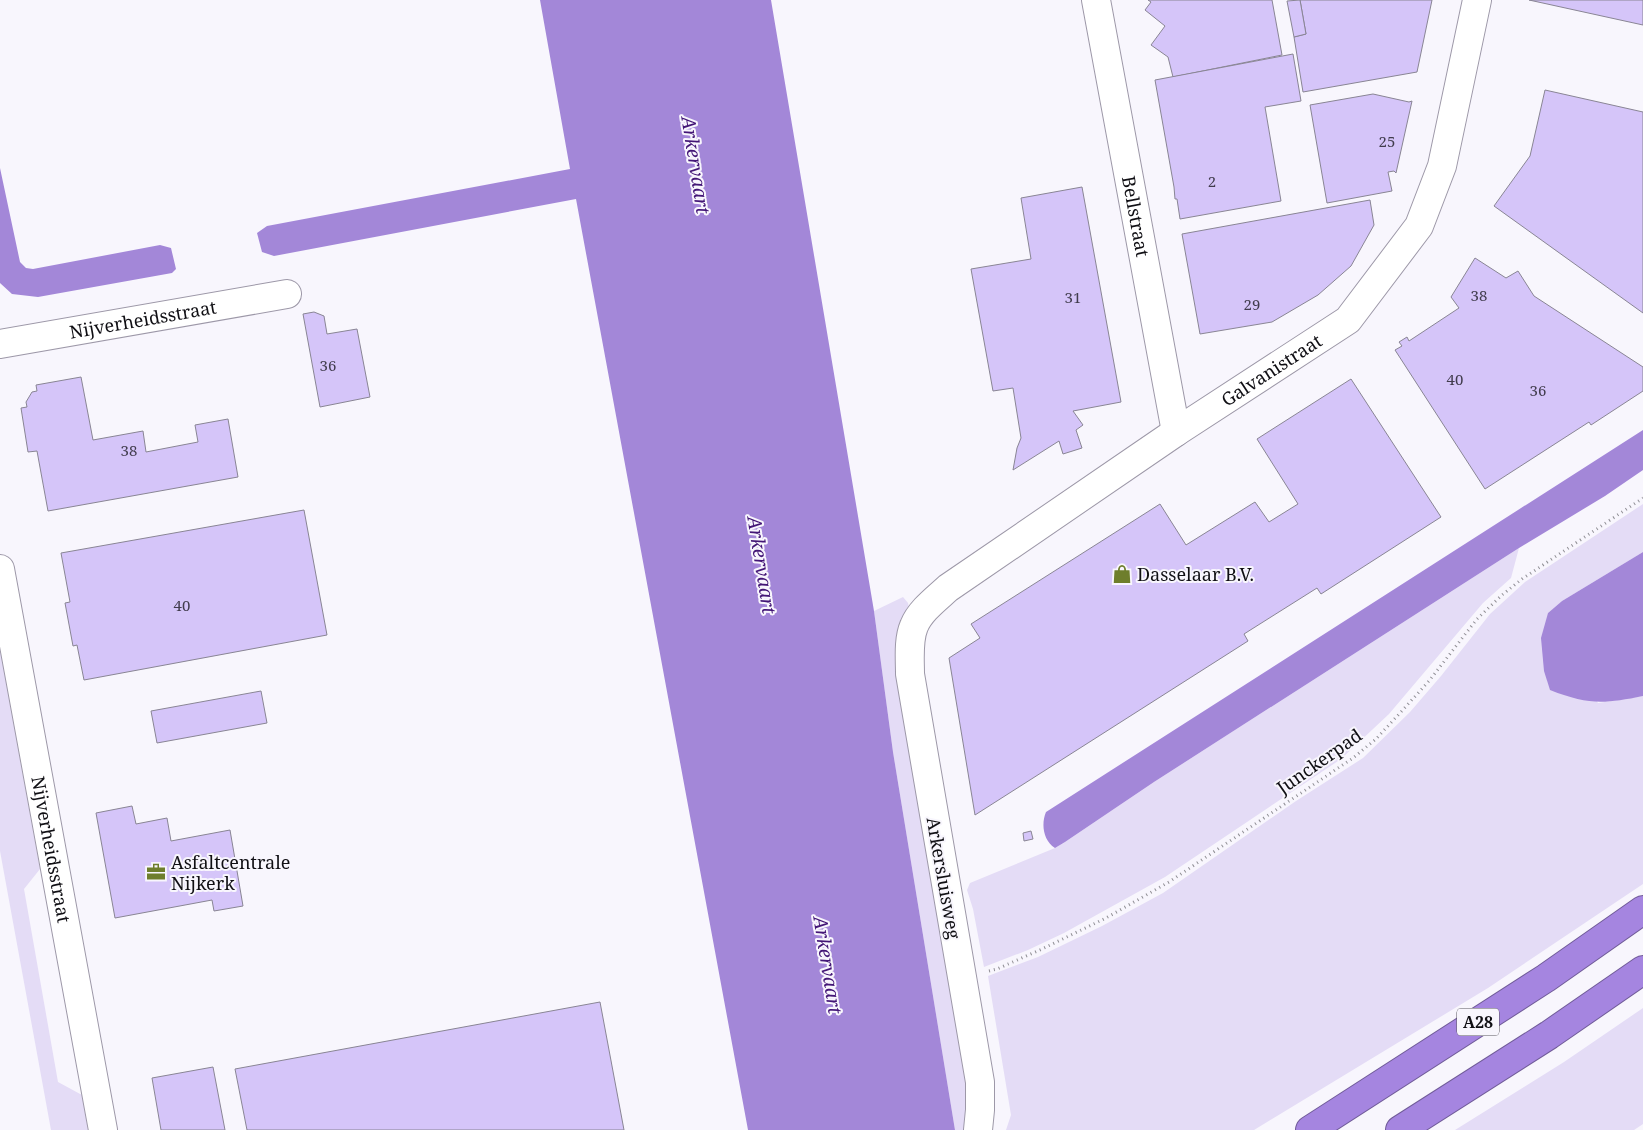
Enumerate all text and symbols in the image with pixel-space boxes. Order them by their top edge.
water label: Arkervaart [675,112,717,217]
house number: 25 [1379,131,1395,151]
house number: 2 [1208,171,1216,191]
street label: Bellstraat [1117,174,1155,259]
house number: 38 [1471,285,1487,305]
house number: 31 [1065,287,1081,307]
house number: 29 [1244,294,1260,314]
street label: Nijverheidsstraat [68,295,218,344]
street label: Galvanistraat [1216,328,1326,412]
house number: 36 [320,355,336,375]
house number: 40 [1447,369,1463,389]
house number: 36 [1530,380,1546,400]
house number: 38 [121,440,137,460]
water label: Arkervaart [741,512,783,617]
place label: Dasselaar B.V. [1137,562,1254,586]
shop icon: Dasselaar B.V. [1111,563,1133,585]
house number: 40 [174,595,190,615]
street label: Junckerpad [1271,723,1366,800]
street label: Nijverheidsstraat [26,774,77,925]
street label: Arkersluisweg [921,815,967,941]
place label: Asfaltcentrale Nijkerk [171,850,290,895]
office icon: Asfaltcentrale Nijkerk [145,861,167,883]
water label: Arkervaart [807,912,849,1017]
road number: A28 [1457,1009,1499,1036]

